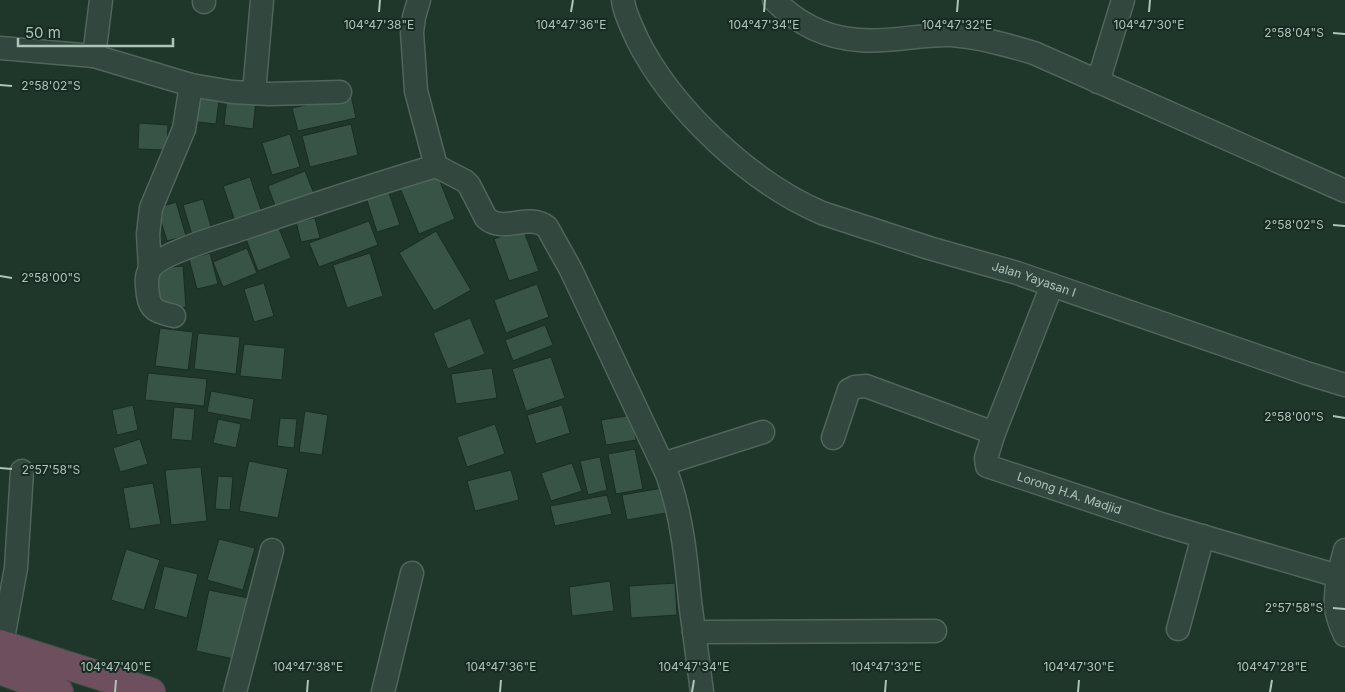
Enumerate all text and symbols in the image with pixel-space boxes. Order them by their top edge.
scale bar [18,15,172,47]
text: 104°47'38"E [344,17,414,32]
text: 104°47'36"E [536,17,606,32]
text: 104°47'34"E [729,17,800,32]
text: 104°47'32"E [922,17,992,32]
text: 104°47'30"E [1114,17,1184,32]
text: 50 m [25,23,61,42]
text: 2°58'04"S [1264,25,1324,40]
text: 2°58'02"S [21,78,81,93]
text: 2°58'02"S [1264,217,1324,232]
street label: Jalan Yayasan I [990,258,1078,300]
text: 2°58'00"S [21,270,81,285]
text: 2°58'00"S [1264,409,1324,424]
text: 2°57'58"S [22,462,81,477]
street label: Lorong H.A. Madjid [1015,469,1124,517]
text: 2°57'58"S [1265,600,1324,615]
text: 104°47'40"E [81,659,151,674]
text: 104°47'38"E [273,659,343,674]
text: 104°47'36"E [466,659,536,674]
text: 104°47'34"E [659,659,730,674]
text: 104°47'32"E [851,659,921,674]
text: 104°47'30"E [1044,659,1114,674]
text: 104°47'28"E [1237,659,1307,674]

